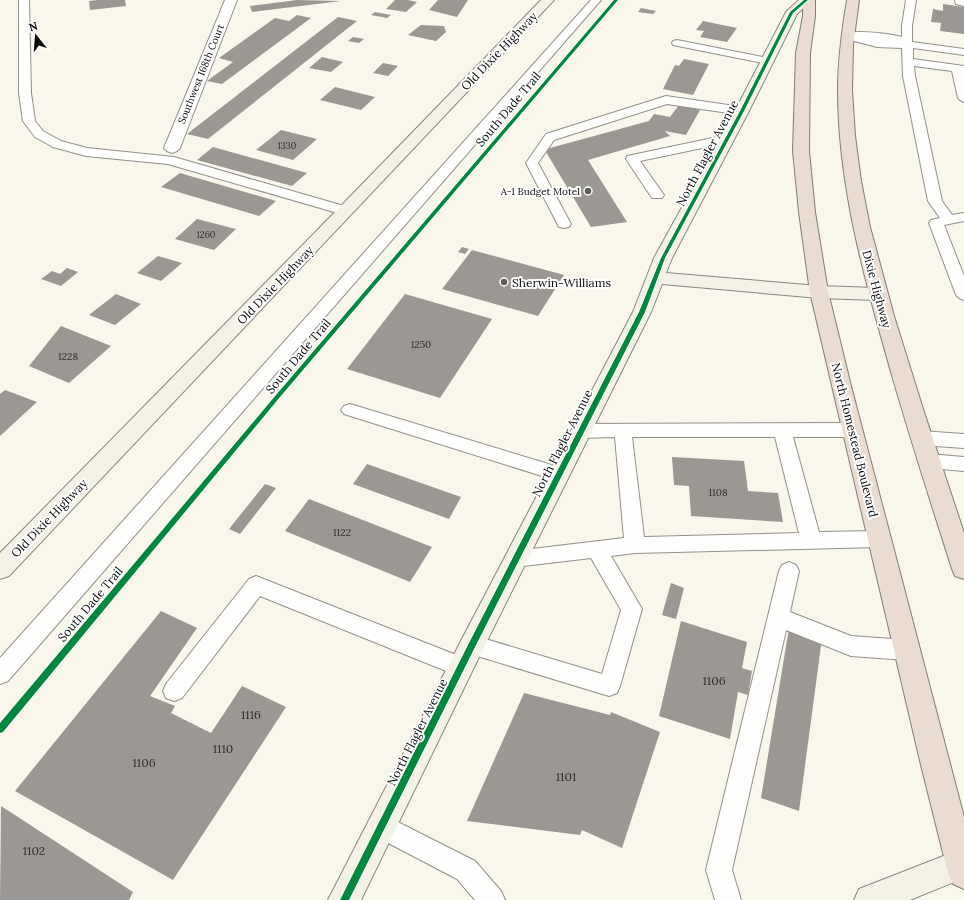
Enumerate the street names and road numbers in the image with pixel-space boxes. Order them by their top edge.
street label: Old Dixie Highway [458,8,541,93]
street label: Southwest 168th Court [175,22,227,126]
street label: South Dade Trail [472,68,544,150]
street label: North Flagler Avenue [673,97,742,209]
street label: Old Dixie Highway [234,242,317,327]
street label: Dixie Highway [859,248,895,330]
street label: South Dade Trail [262,315,334,397]
street label: North Homestead Boulevard [829,361,881,519]
street label: North Flagler Avenue [529,387,596,499]
street label: Old Dixie Highway [8,475,91,560]
street label: South Dade Trail [54,563,126,645]
street label: North Flagler Avenue [384,676,451,788]

